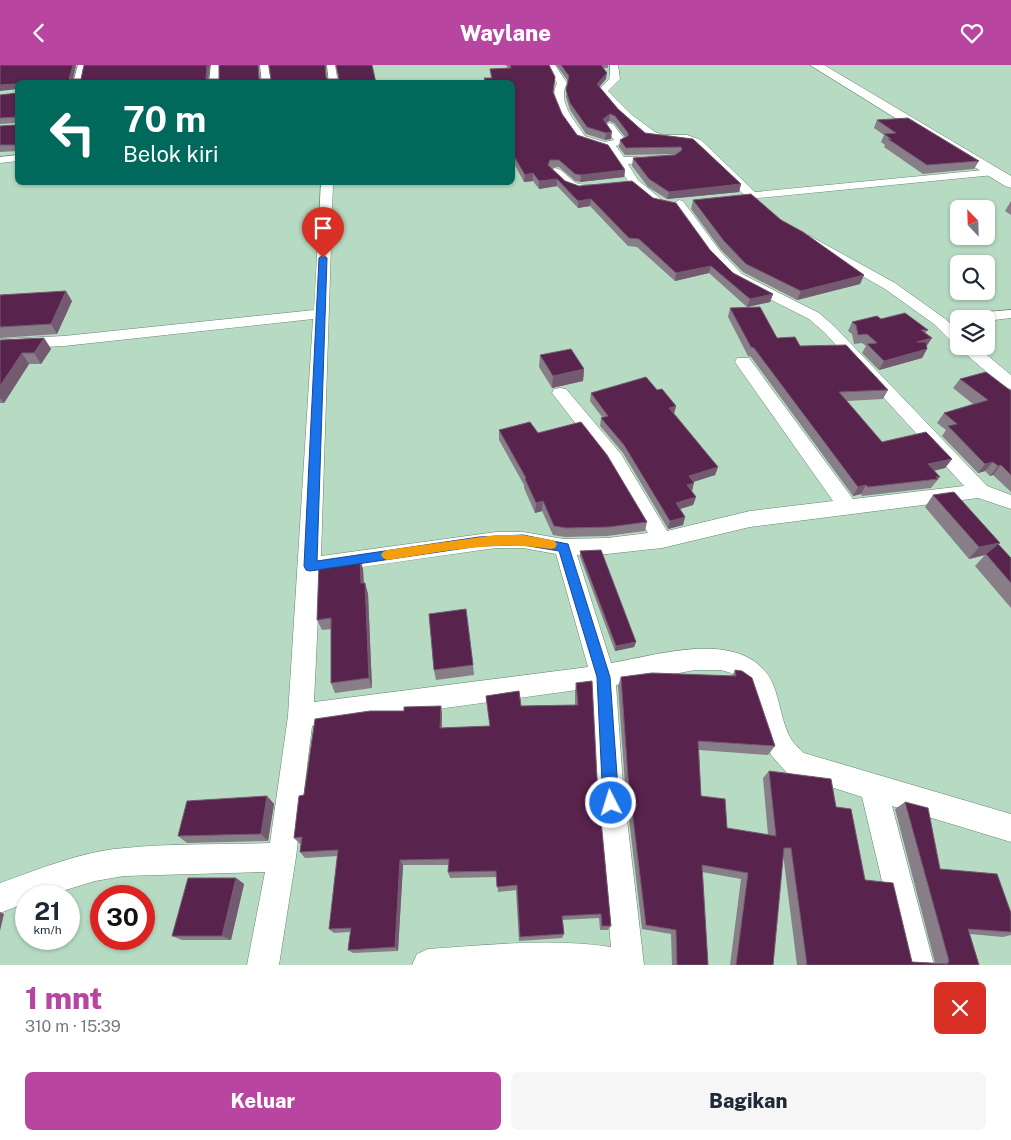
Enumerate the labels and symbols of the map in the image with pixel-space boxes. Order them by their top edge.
north arrow [950,200,995,245]
pin [302,207,344,258]
position arrow [584,776,636,828]
speed limit sign: 30 [90,885,155,950]

